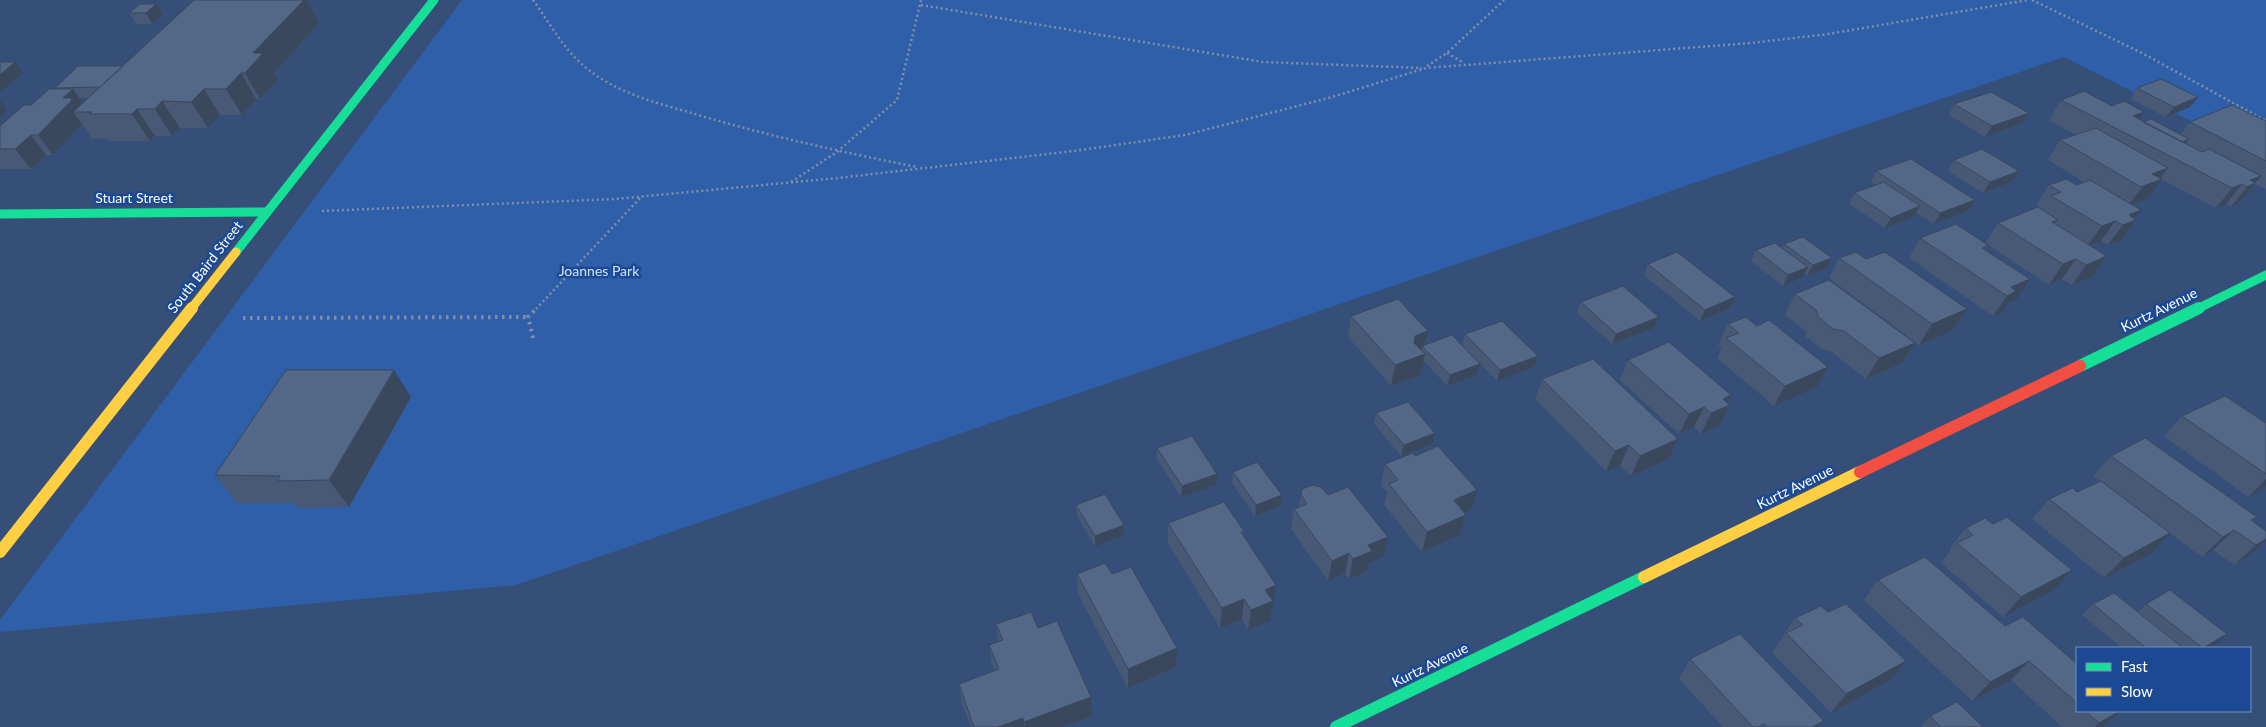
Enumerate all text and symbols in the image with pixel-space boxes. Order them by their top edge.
street label: Stuart Street [95,189,173,206]
street label: South Baird Street [163,217,246,316]
park label: Joannes Park [559,262,640,279]
street label: Kurtz Avenue [2118,284,2200,335]
street label: Kurtz Avenue [1754,461,1836,512]
street label: Kurtz Avenue [1389,639,1471,690]
legend [2076,647,2251,712]
text: Fast [2121,657,2148,675]
text: Slow [2121,682,2153,700]

